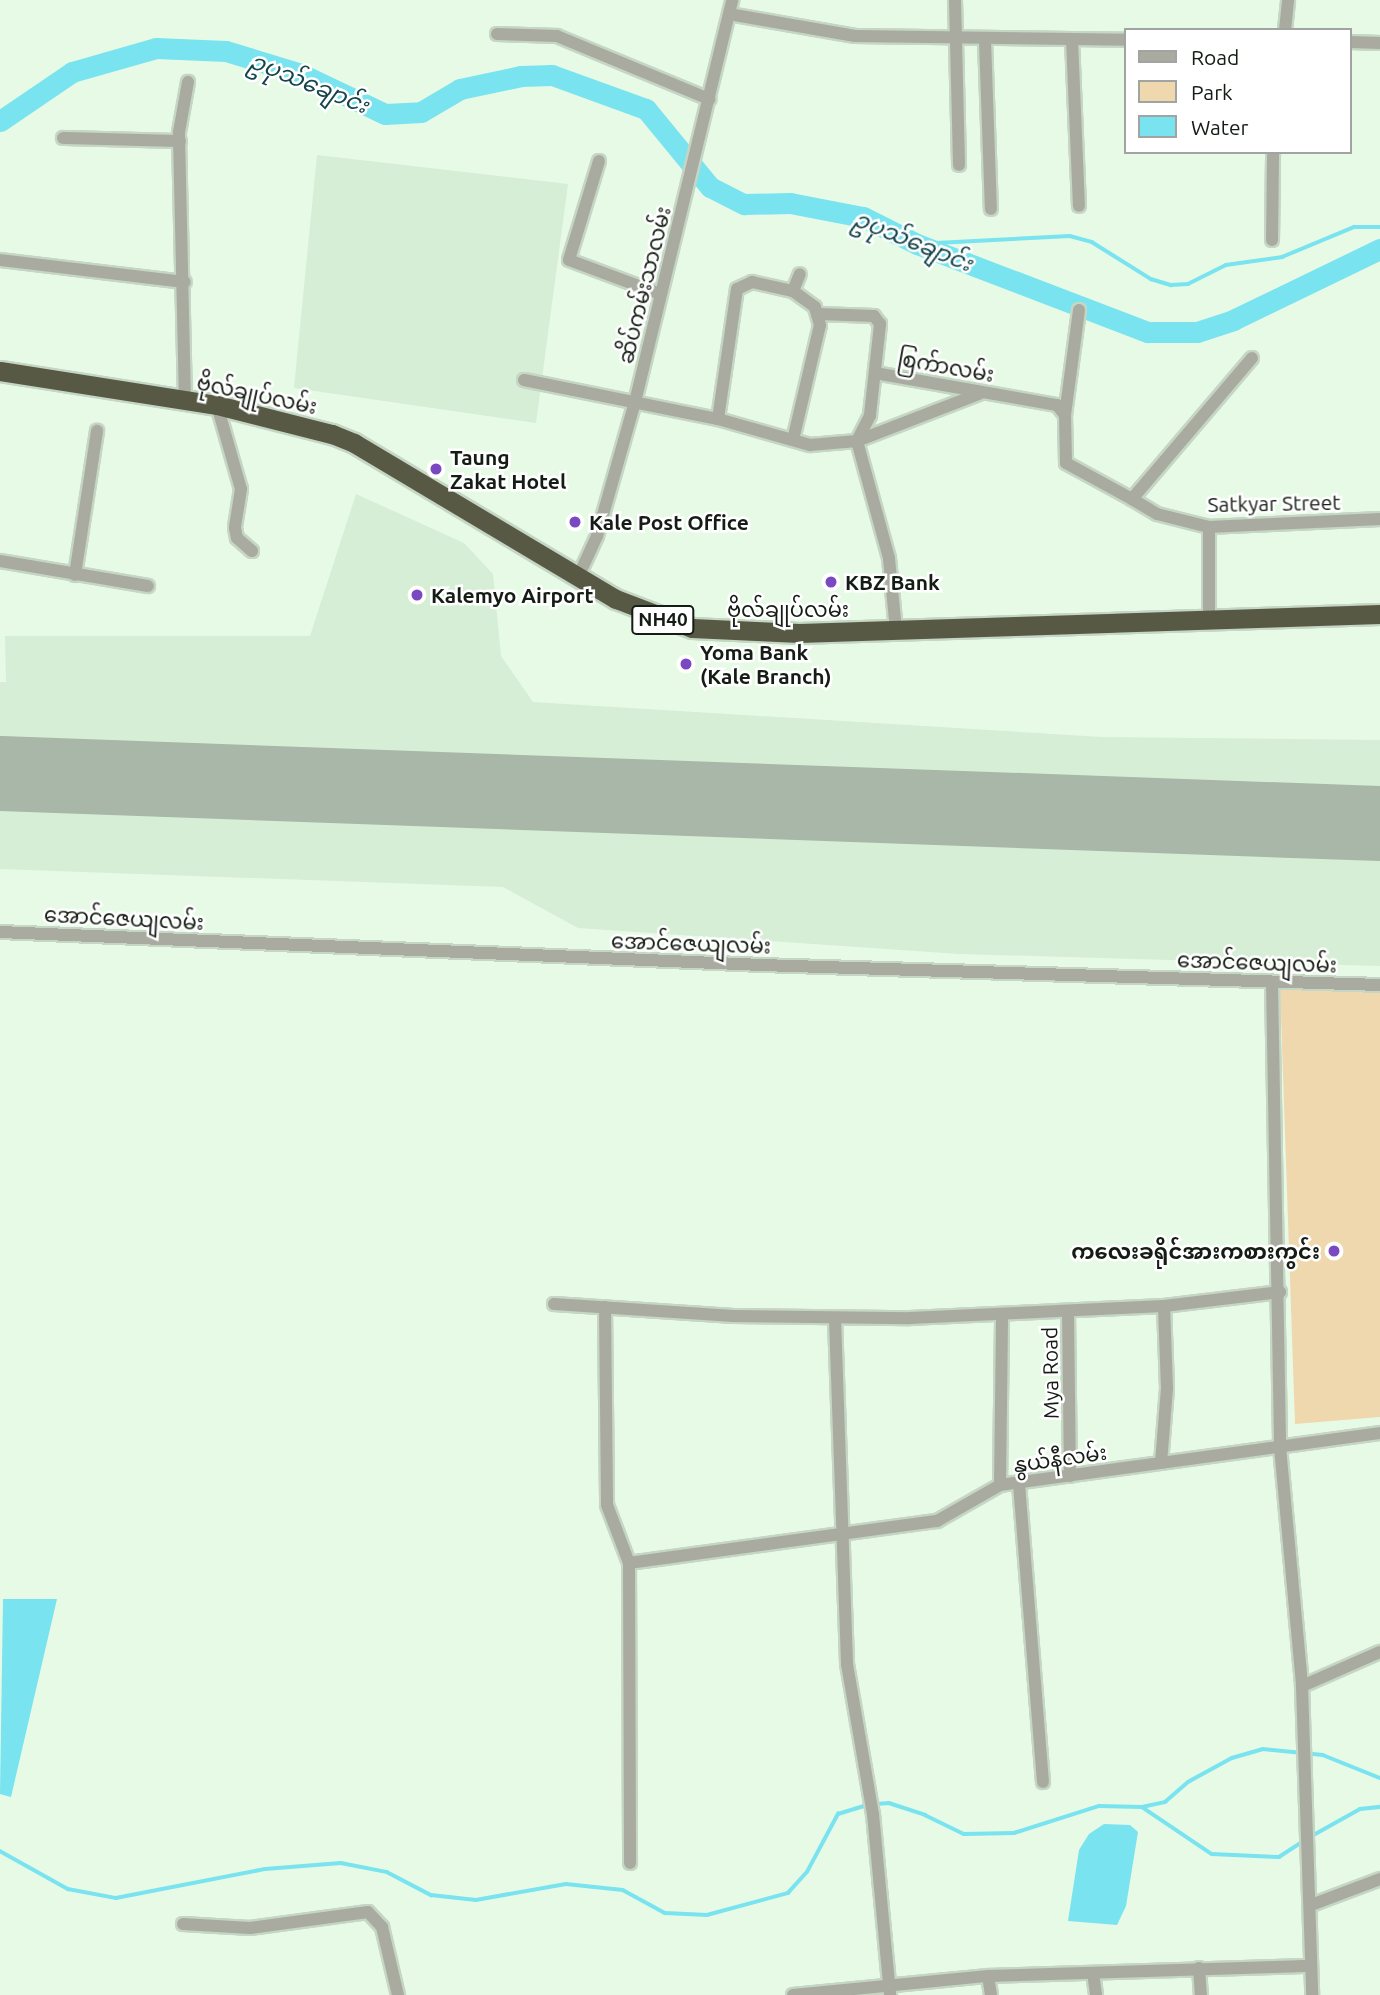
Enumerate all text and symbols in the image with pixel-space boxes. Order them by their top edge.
legend [1124,28,1352,154]
text: Road [1191,45,1239,69]
water label: ဥပုသ်ချောင်း [246,47,372,119]
text: Park [1191,80,1233,104]
text: Water [1191,115,1249,139]
street label: ဆိပ်ကမ်းသာလမ်း [612,204,676,366]
water label: ဥပုသ်ချောင်း [850,205,976,277]
street label: စြက်ာလမ်း [896,345,996,387]
street label: ဗိုလ်ချုပ်လမ်း [195,369,319,419]
place label: Taung Zakat Hotel [450,444,566,494]
marker: Taung Zakat Hotel [428,461,444,477]
street label: Satkyar Street [1207,489,1341,517]
place label: Kale Post Office [589,509,749,535]
marker: Kale Post Office [567,514,583,530]
place label: KBZ Bank [845,569,940,595]
marker: KBZ Bank [823,574,839,590]
place label: Kalemyo Airport [431,582,593,608]
marker: Kalemyo Airport [409,587,425,603]
street label: ဗိုလ်ချုပ်လမ်း [727,596,849,622]
road number: NH40 [630,604,696,636]
place label: Yoma Bank (Kale Branch) [700,639,831,689]
marker: Yoma Bank (Kale Branch) [678,656,694,672]
street label: အောင်ဇေယျလမ်း [43,901,205,935]
street label: အောင်ဇေယျလမ်း [611,928,771,958]
street label: အောင်ဇေယျလမ်း [1177,947,1337,977]
place label: ကလေးခရိုင်အားကစားကွင်း [1071,1238,1320,1264]
marker: ကလေးခရိုင်အားကစားကွင်း [1326,1243,1342,1259]
street label: Mya Road [1037,1327,1063,1419]
street label: နွယ်နီလမ်း [1012,1439,1108,1477]

